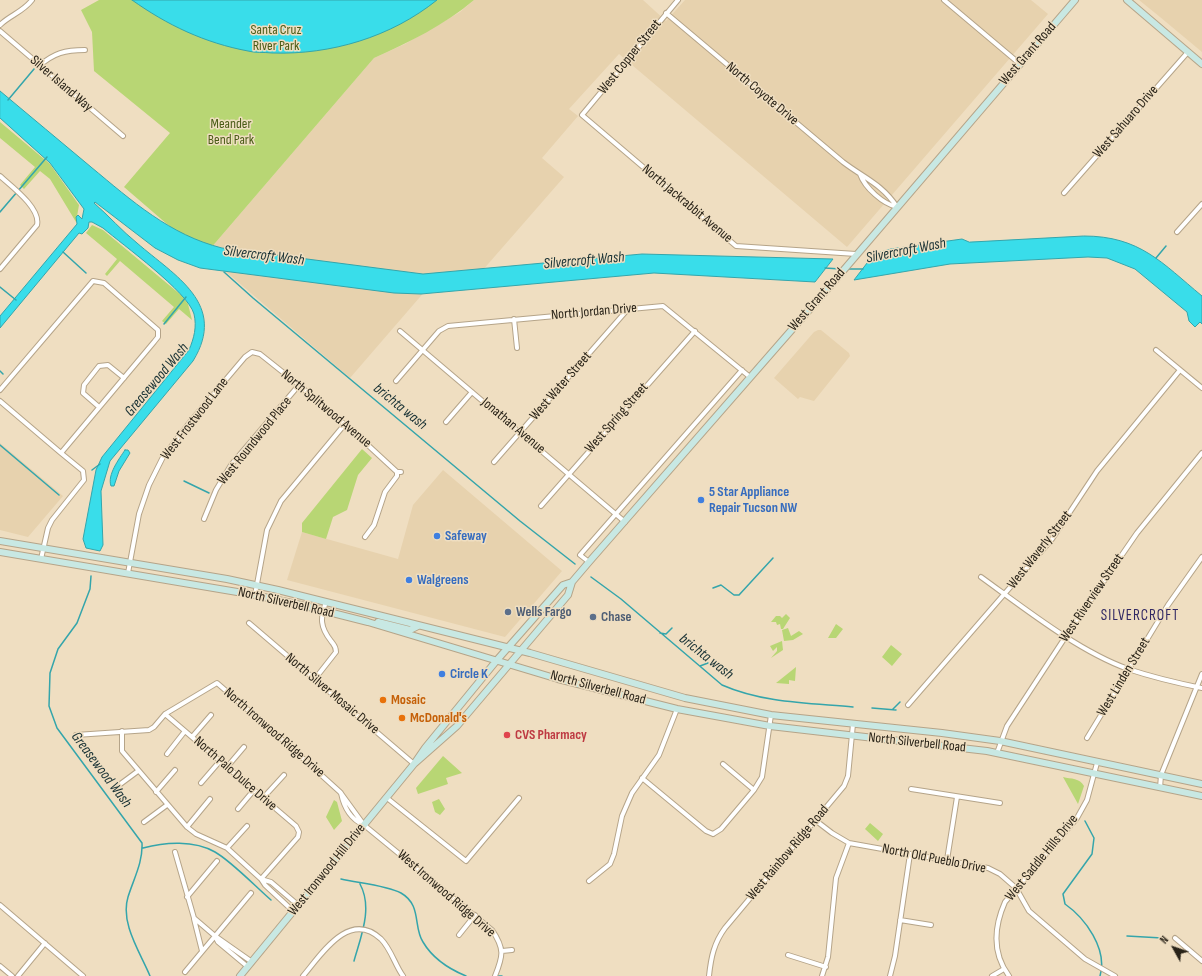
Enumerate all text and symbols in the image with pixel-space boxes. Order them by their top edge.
street label: West Copper Street [595,16,665,98]
street label: West Grant Road [996,19,1060,89]
park label: Santa Cruz River Park [251,22,301,54]
street label: Silver Island Way [26,52,96,116]
street label: North Coyote Drive [722,59,802,129]
street label: West Sahuaro Drive [1090,82,1162,162]
park label: Meander Bend Park [208,116,254,148]
street label: North Jackrabbit Avenue [638,161,736,247]
water label: Silvercroft Wash [865,234,947,268]
water label: Silvercroft Wash [223,242,305,270]
water label: Silvercroft Wash [543,249,625,273]
street label: West Grant Road [785,265,849,335]
street label: North Jordan Drive [550,300,638,324]
water label: Greasewood Wash [121,340,193,420]
street label: West Water Street [527,348,595,424]
street label: North Splitwood Avenue [277,366,375,452]
street label: West Frostwood Lane [158,374,232,464]
street label: West Spring Street [582,379,652,457]
water label: brichta wash [369,380,431,434]
street label: West Roundwood Place [214,394,296,488]
street label: Jonathan Avenue [478,394,548,458]
place label: 5 Star Appliance Repair Tucson NW [709,484,797,516]
marker: 5 Star Appliance Repair Tucson NW [696,495,706,505]
street label: West Waverly Street [1004,507,1076,593]
place label: Safeway [445,528,487,544]
marker: Safeway [432,531,442,541]
street label: West Riverview Street [1056,550,1128,646]
place label: Walgreens [417,572,469,588]
marker: Walgreens [404,575,414,585]
street label: North Silverbell Road [236,584,336,622]
place label: Wells Fargo [516,604,572,620]
marker: Wells Fargo [503,607,513,617]
district label: SILVERCROFT [1101,607,1179,625]
place label: Chase [601,609,631,625]
marker: Chase [588,612,598,622]
water label: brichta wash [675,630,737,684]
street label: West Linden Street [1094,635,1154,719]
street label: North Silver Mosaic Drive [282,650,382,738]
place label: Circle K [450,666,488,682]
street label: North Silverbell Road [549,667,647,709]
marker: Circle K [437,669,447,679]
street label: North Ironwood Ridge Drive [220,685,328,781]
place label: Mosaic [391,692,426,708]
marker: Mosaic [378,695,388,705]
place label: McDonald's [410,710,467,726]
marker: McDonald's [397,713,407,723]
place label: CVS Pharmacy [515,727,587,743]
water label: Greasewood Wash [67,729,135,811]
marker: CVS Pharmacy [502,730,512,740]
street label: North Silverbell Road [867,730,967,756]
street label: North Palo Dulce Drive [190,733,280,815]
street label: West Rainbow Ridge Road [743,802,833,904]
street label: West Saddle Hills Drive [1002,811,1082,905]
street label: West Ironwood Hill Drive [285,821,369,919]
street label: North Old Pueblo Drive [881,841,987,877]
street label: West Ironwood Ridge Drive [393,847,499,941]
north arrow [1154,928,1194,968]
text: N [1158,934,1171,946]

